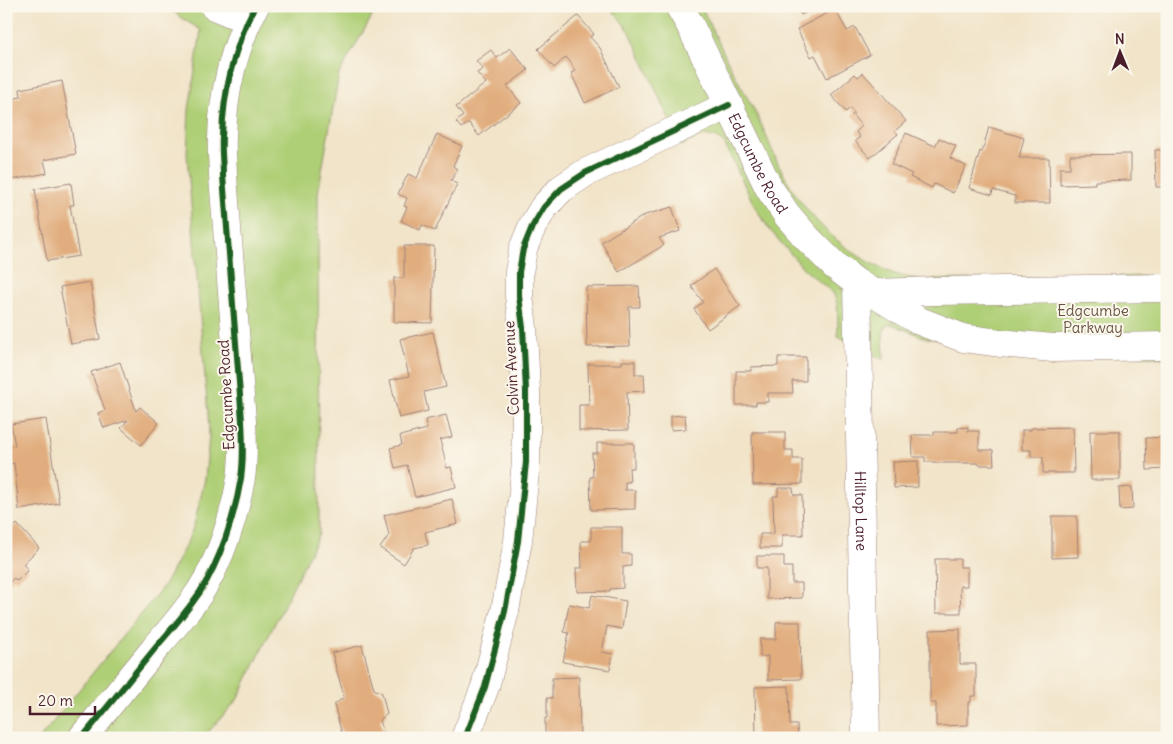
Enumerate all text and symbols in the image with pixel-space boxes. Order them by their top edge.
north arrow [1096,28,1146,78]
text: N [1115,30,1125,48]
street label: Edgcumbe Road [725,110,793,217]
park label: Edgcumbe Parkway [1057,301,1129,337]
street label: Colvin Avenue [499,320,523,416]
street label: Edgcumbe Road [214,339,238,451]
street label: Hilltop Lane [851,471,872,551]
scale bar [30,684,95,716]
text: 20 m [38,691,73,710]

